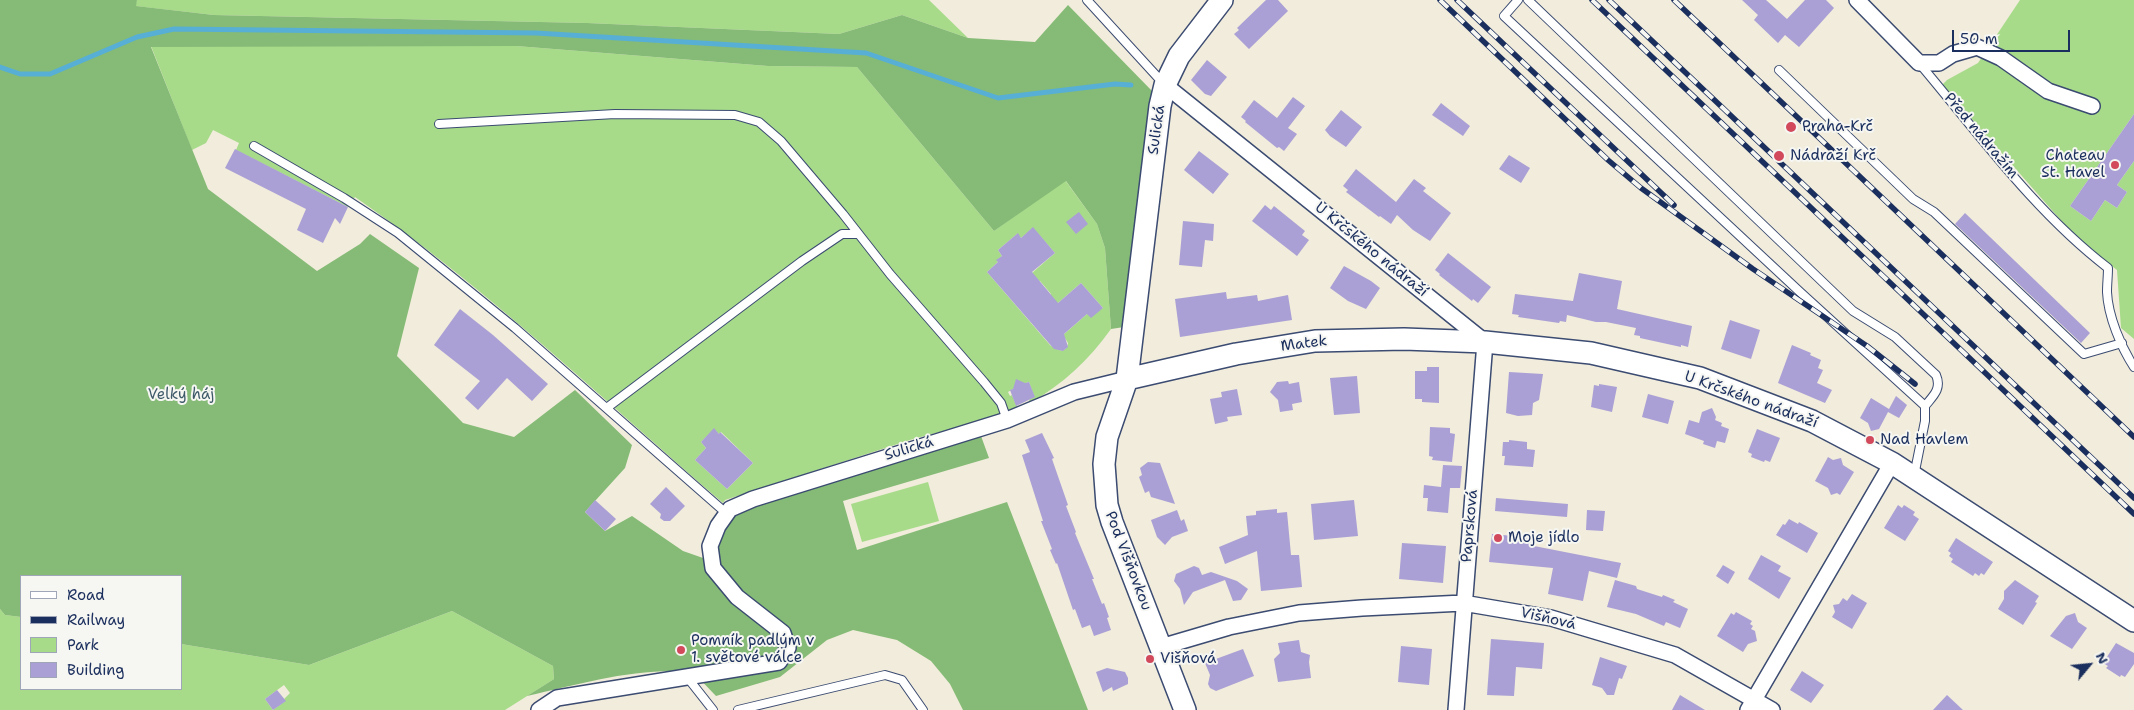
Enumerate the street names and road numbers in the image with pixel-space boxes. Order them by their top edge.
street label: Před nádražím [1940,90,2022,182]
street label: Sulická [1145,104,1169,156]
street label: U Krčského nádraží [1311,199,1431,301]
street label: Matek [1280,332,1328,356]
street label: U Krčského nádraží [1682,367,1820,433]
street label: Sulická [882,433,936,465]
street label: Paprsková [1458,489,1482,563]
street label: Pod Višňovkou [1101,509,1155,613]
street label: Višňová [1519,604,1577,634]

